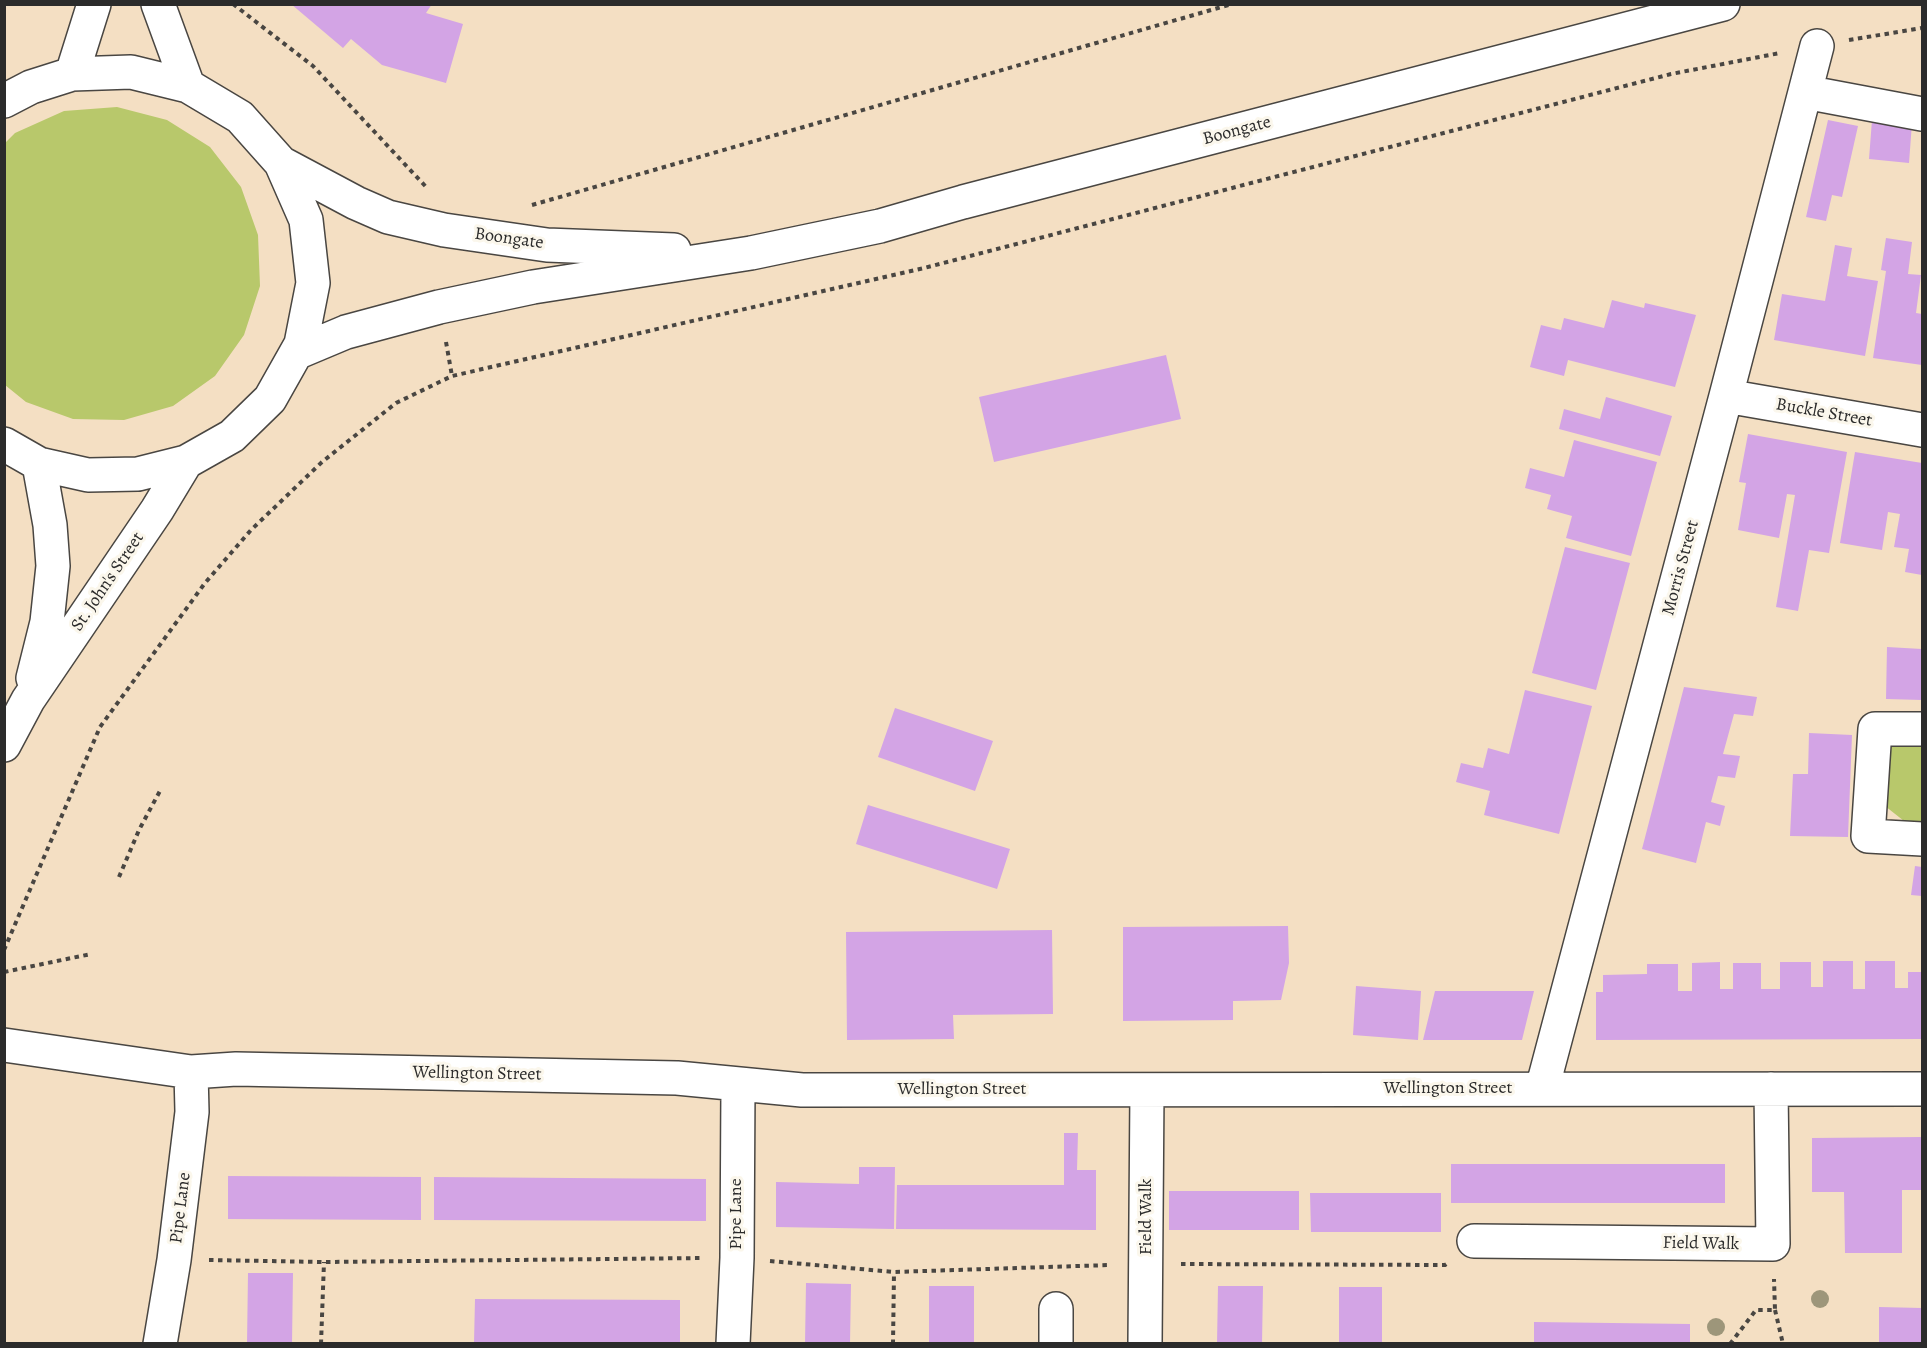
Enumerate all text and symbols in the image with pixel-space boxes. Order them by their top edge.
street label: Boongate [1201,112,1273,150]
street label: Boongate [473,223,545,255]
street label: Buckle Street [1774,394,1874,432]
street label: Morris Street [1658,518,1704,618]
street label: St. John's Street [67,528,149,636]
street label: Wellington Street [412,1062,542,1086]
street label: Wellington Street [1384,1078,1512,1100]
street label: Wellington Street [898,1079,1026,1101]
street label: Pipe Lane [166,1171,196,1245]
street label: Pipe Lane [726,1178,748,1250]
street label: Field Walk [1136,1179,1158,1255]
street label: Field Walk [1662,1233,1740,1255]

